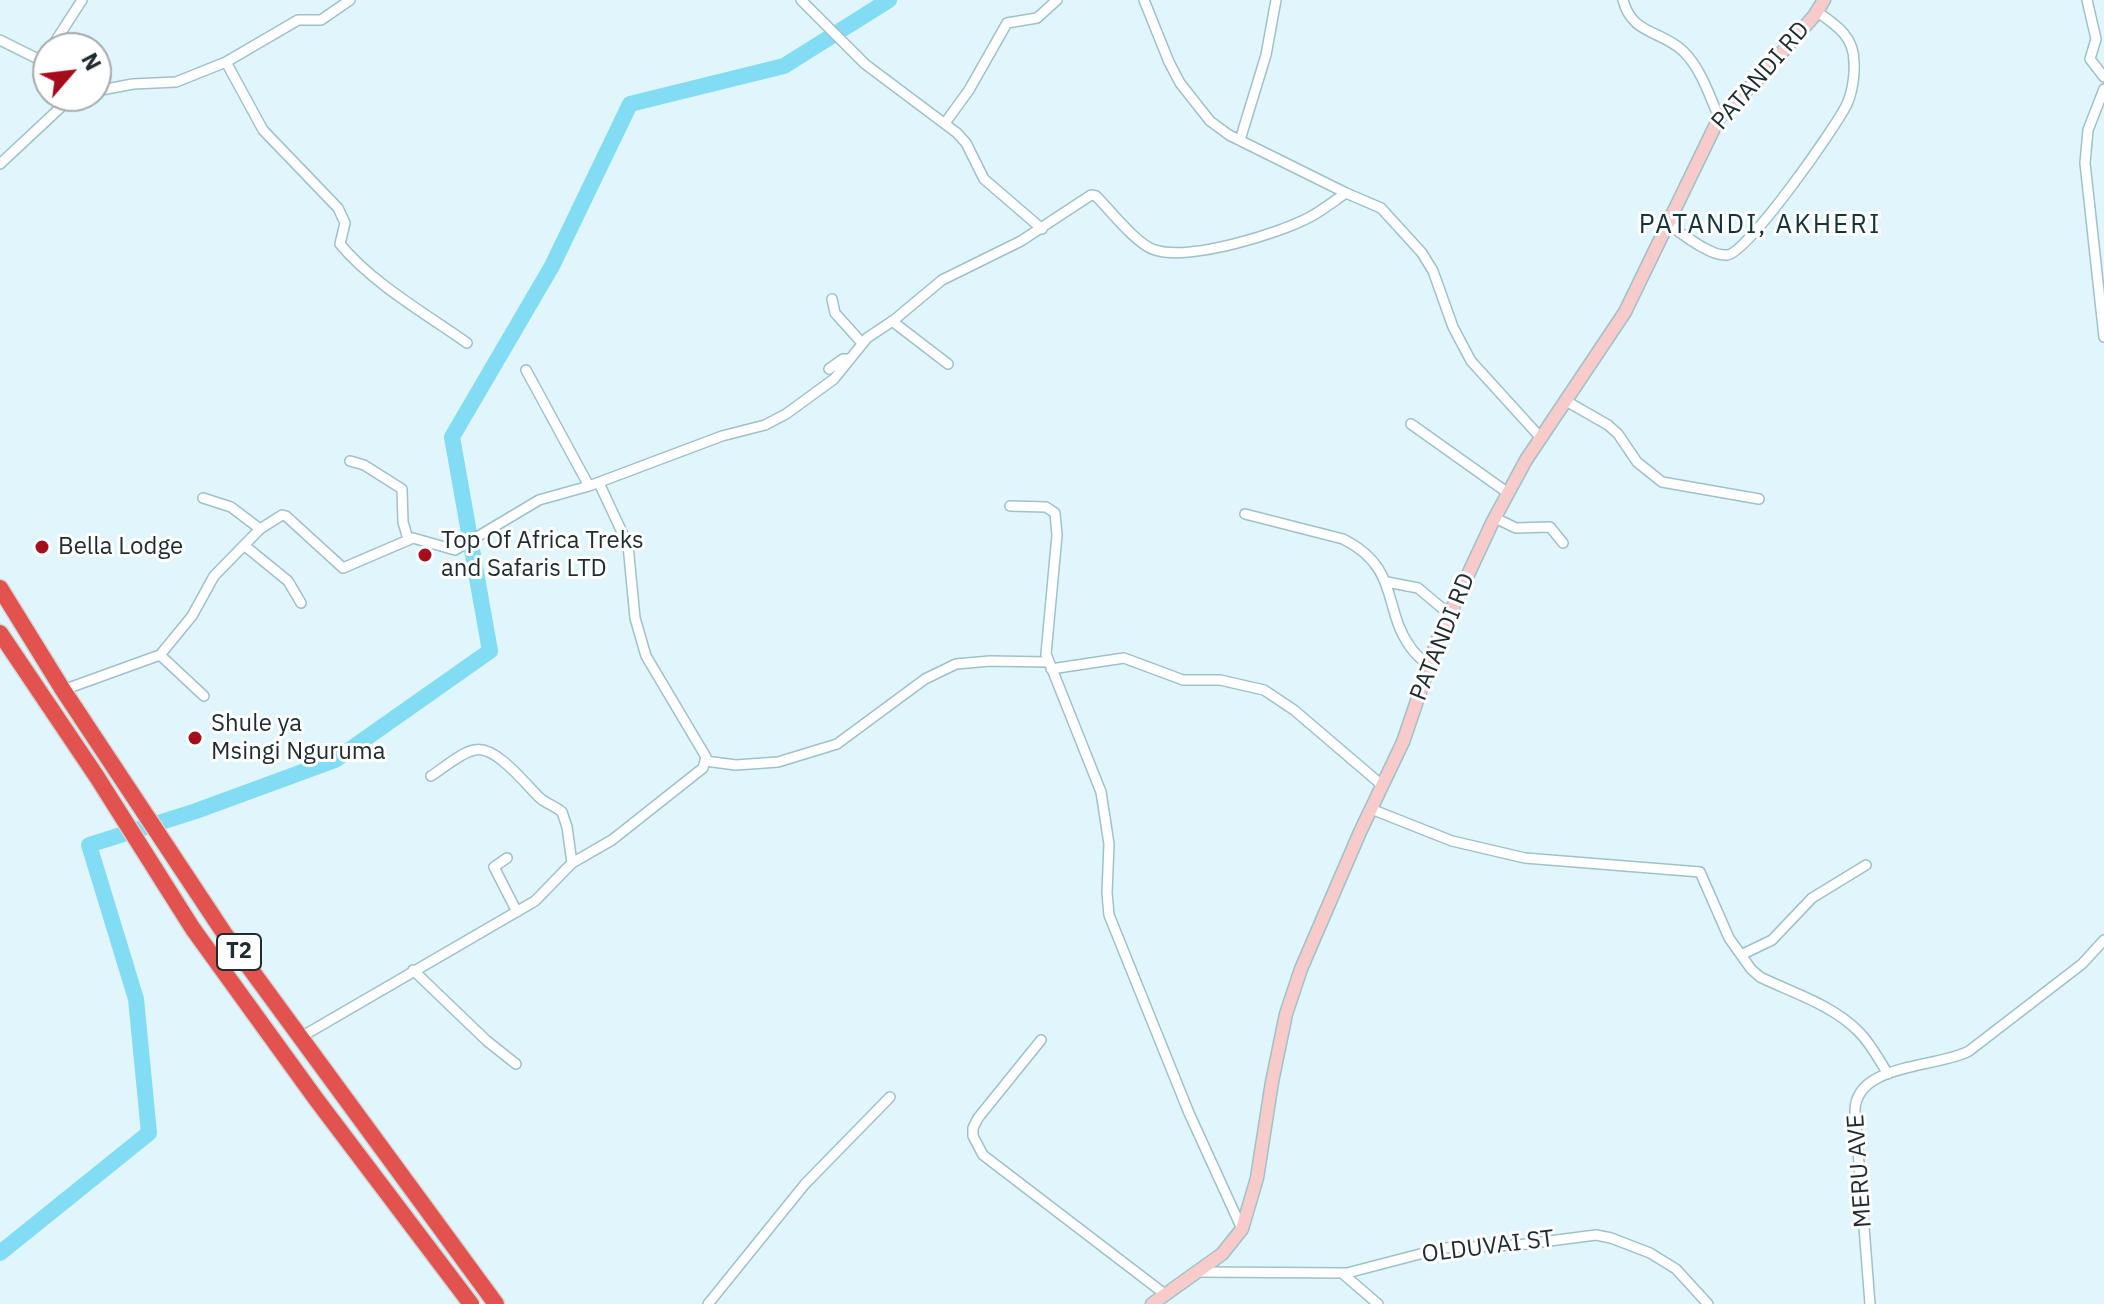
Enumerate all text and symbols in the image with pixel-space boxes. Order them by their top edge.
street label: PATANDI RD [1706,16,1816,136]
north arrow [32,32,112,112]
text: N [75,48,108,75]
district label: PATANDI, AKHERI [1639,209,1881,241]
place label: Top Of Africa Treks and Safaris LTD [441,527,644,583]
place label: Bella Lodge [58,533,183,561]
marker: Bella Lodge [33,538,51,556]
marker: Top Of Africa Treks and Safaris LTD [416,546,434,564]
street label: PATANDI RD [1404,569,1482,705]
place label: Shule ya Msingi Nguruma [211,710,386,766]
marker: Shule ya Msingi Nguruma [186,729,204,747]
road number: T2 [217,934,261,970]
street label: MERU AVE [1842,1113,1878,1229]
street label: OLDUVAI ST [1420,1225,1556,1269]

